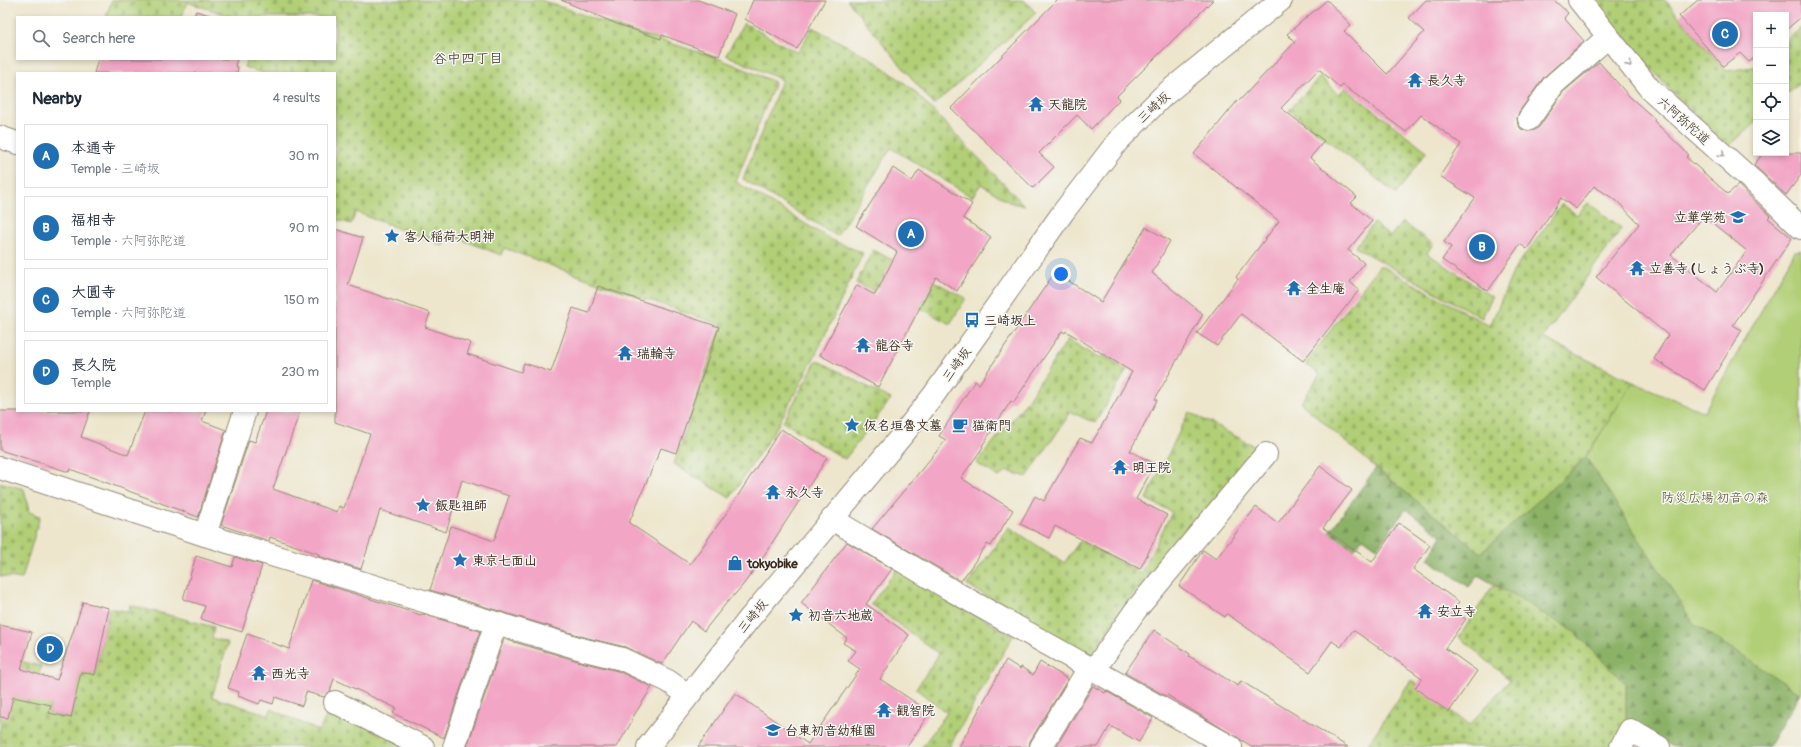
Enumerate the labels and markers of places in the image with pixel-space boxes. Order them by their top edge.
pin: C [1712,19,1738,49]
temple icon: 長久寺 [1406,71,1424,89]
place label: 長久寺 [1427,73,1466,89]
temple icon: 天龍院 [1027,95,1045,113]
place label: 天龍院 [1048,97,1087,113]
school or university icon: 立華学苑 [1729,208,1747,226]
place label: 立華学苑 [1674,210,1726,226]
pin: A [898,219,924,249]
place icon: 客人稲荷大明神 [383,227,401,245]
place label: 客人稲荷大明神 [404,229,495,245]
pin: B [1469,232,1495,262]
temple icon: 立善寺 (しょうぶ寺) [1628,259,1646,277]
place label: 立善寺 (しょうぶ寺) [1649,261,1764,277]
temple icon: 全生庵 [1285,279,1303,297]
place label: 全生庵 [1306,281,1345,297]
bus stop icon: 三崎坂上 [963,311,981,329]
place label: 三崎坂上 [984,313,1036,329]
temple icon: 龍谷寺 [854,336,872,354]
place label: 龍谷寺 [875,338,914,354]
temple icon: 瑞輪寺 [616,344,634,362]
place label: 瑞輪寺 [637,346,676,362]
place icon: 仮名垣魯文墓 [843,416,861,434]
cafe icon: 猫衛門 [951,416,969,434]
place label: 仮名垣魯文墓 [864,418,942,434]
place label: 猫衛門 [972,418,1011,434]
temple icon: 明王院 [1111,458,1129,476]
place label: 明王院 [1132,460,1171,476]
temple icon: 永久寺 [764,483,782,501]
place label: 永久寺 [785,485,824,501]
place icon: 飯匙祖師 [414,496,432,514]
place label: 飯匙祖師 [435,498,487,514]
place icon: 東京七面山 [451,551,469,569]
place label: 東京七面山 [472,553,537,569]
shop icon: tokyobike [726,554,744,572]
place label: tokyobike [746,556,798,572]
temple icon: 安立寺 [1416,602,1434,620]
place label: 安立寺 [1437,604,1476,620]
place icon: 初音六地蔵 [787,606,805,624]
place label: 初音六地蔵 [808,608,873,624]
pin: D [37,634,63,664]
temple icon: 西光寺 [250,664,268,682]
place label: 西光寺 [271,666,310,682]
temple icon: 観智院 [875,701,893,719]
place label: 観智院 [896,703,935,719]
school or university icon: 台東初音幼稚園 [764,721,782,739]
place label: 台東初音幼稚園 [785,723,876,739]

